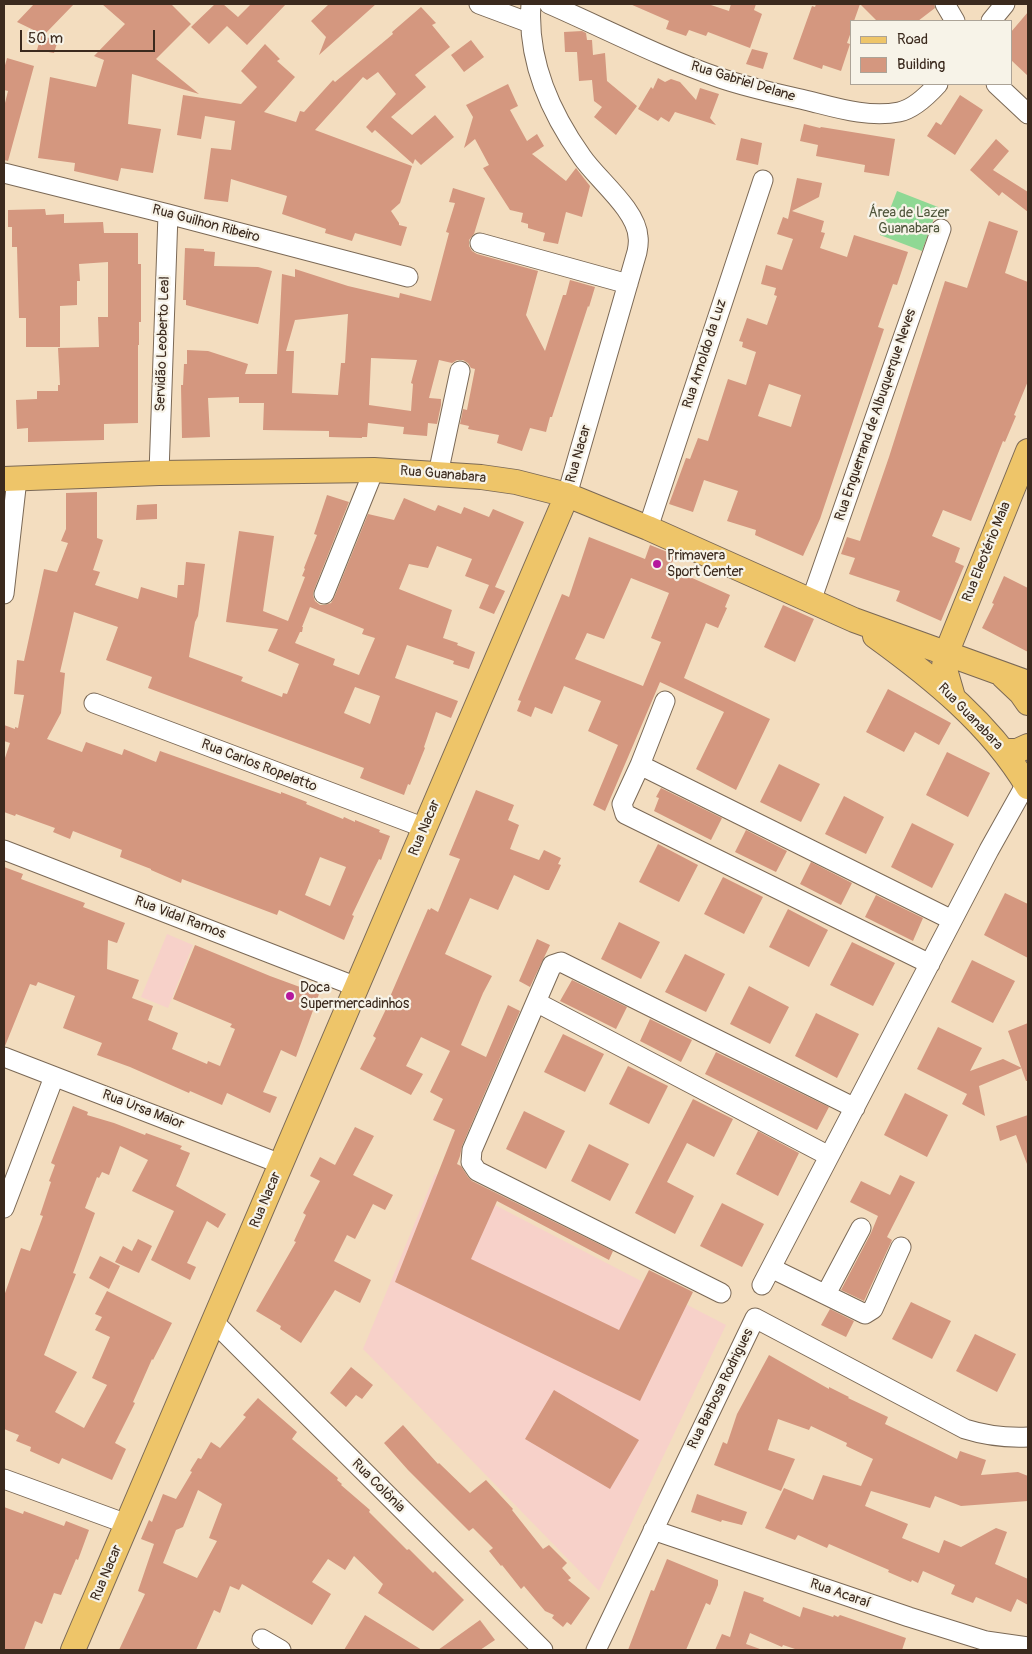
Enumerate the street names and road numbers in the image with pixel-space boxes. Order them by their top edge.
street label: Rua Gabriel Delane [689,58,797,106]
street label: Rua Guilhon Ribeiro [150,202,262,246]
street label: Servidão Leoberto Leal [152,276,174,412]
street label: Rua Arnoldo da Luz [679,297,731,411]
street label: Rua Enguerrand de Albuquerque Neves [832,307,920,523]
street label: Rua Nacar [563,423,595,485]
street label: Rua Guanabara [399,463,487,487]
street label: Rua Eleotério Maia [959,500,1015,604]
street label: Rua Guanabara [934,680,1006,754]
street label: Rua Carlos Ropelatto [199,736,319,796]
street label: Rua Nacar [406,797,444,859]
street label: Rua Vidal Ramos [132,893,228,943]
street label: Rua Ursa Maior [100,1087,186,1133]
street label: Rua Nacar [247,1169,285,1231]
street label: Rua Barbosa Rodrigues [685,1326,757,1452]
street label: Rua Colônia [348,1456,408,1516]
street label: Rua Nacar [88,1542,126,1604]
street label: Rua Acaraí [808,1576,872,1612]

